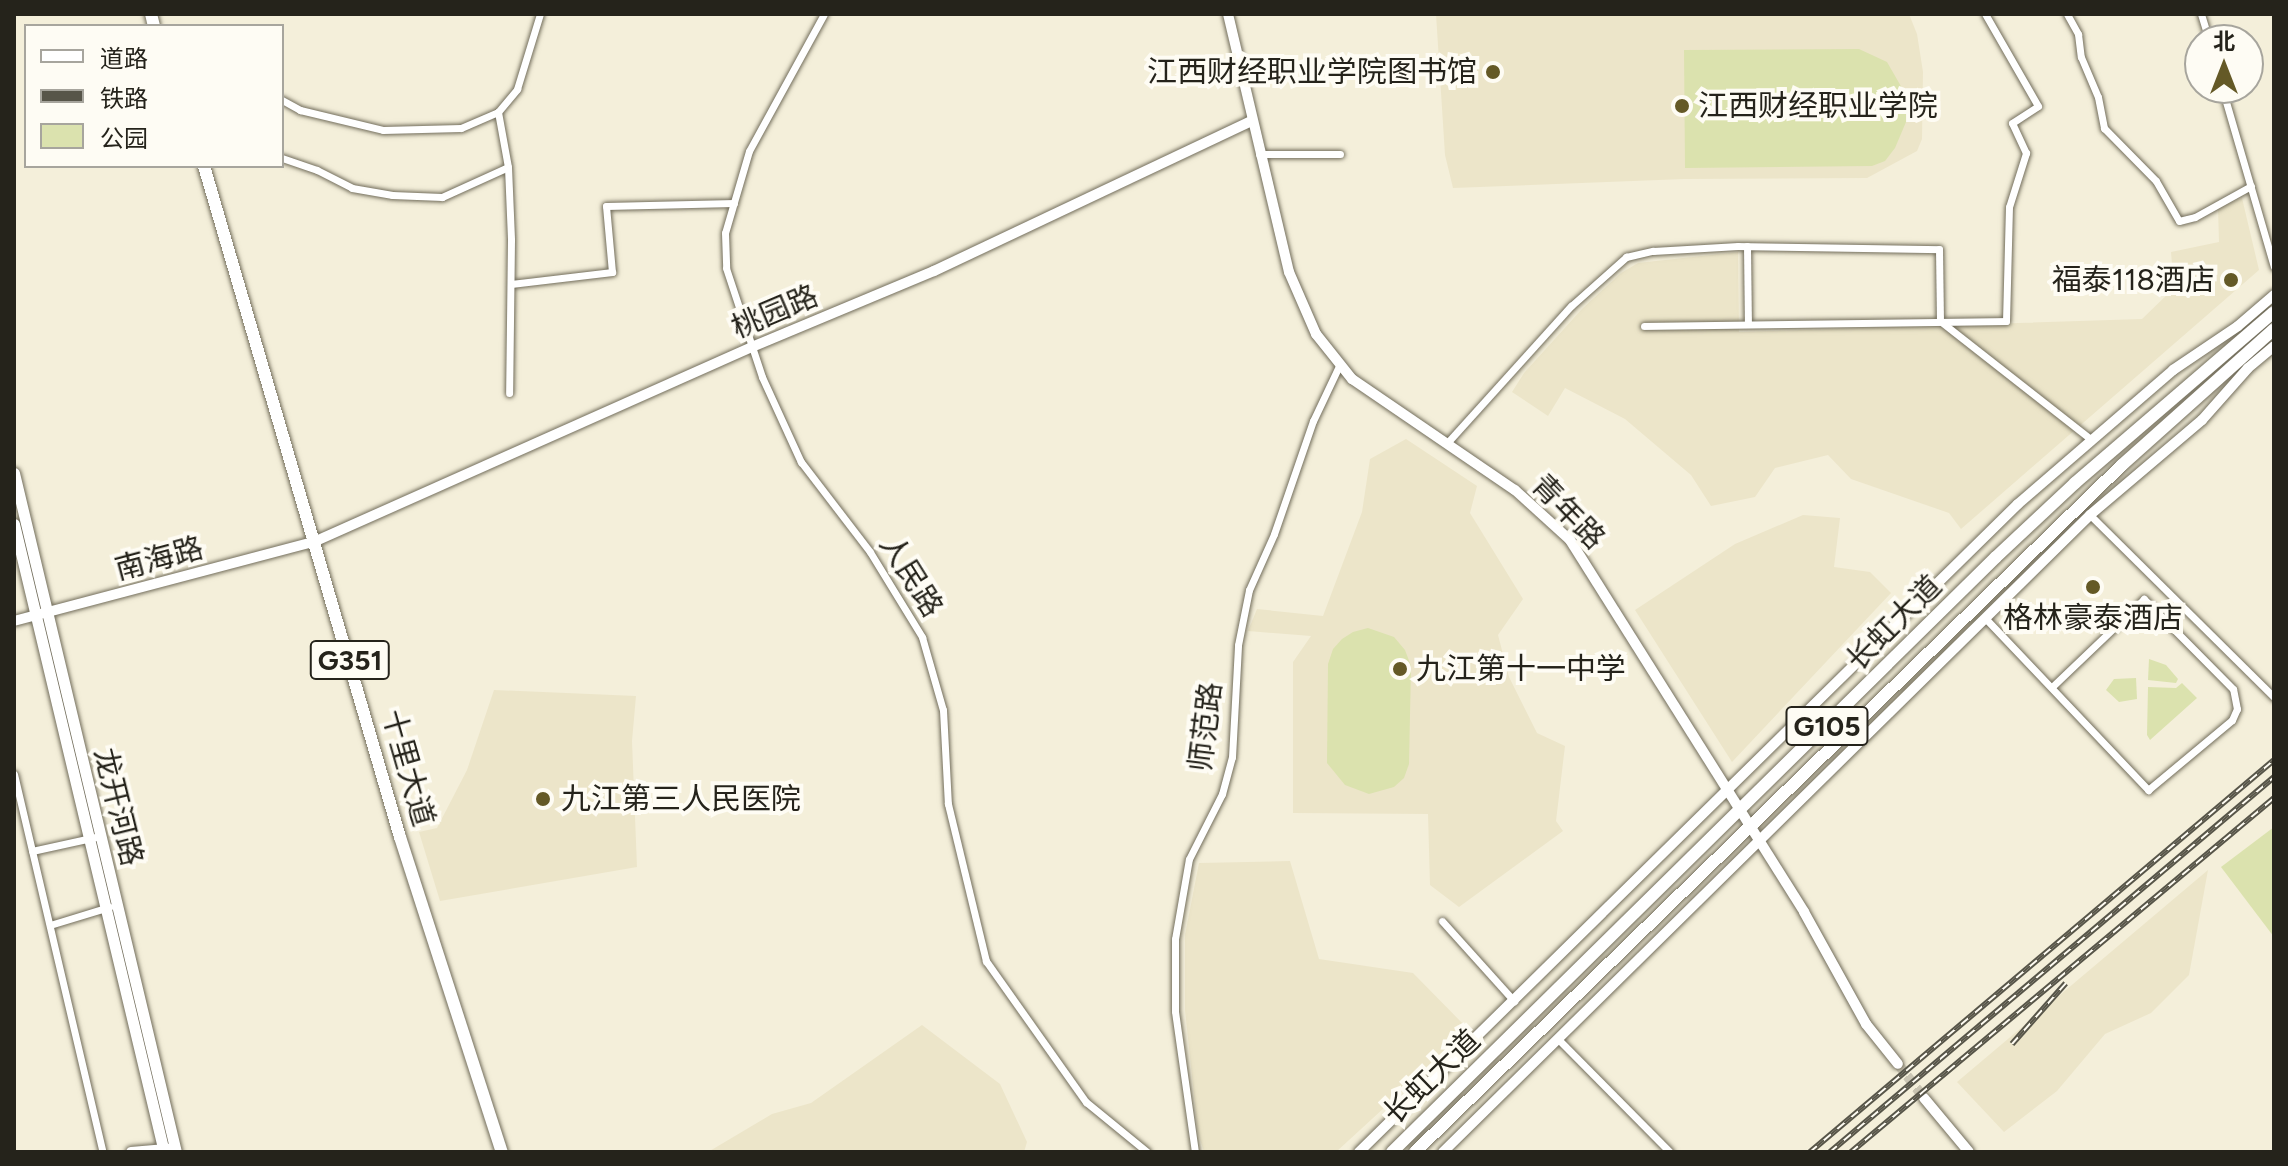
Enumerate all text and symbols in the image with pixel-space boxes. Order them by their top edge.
legend [24,24,284,168]
north arrow [2184,24,2264,104]
text: 北 [2213,28,2235,55]
text: 道路 [100,44,148,73]
place label: 江西财经职业学院图书馆 [1147,54,1477,90]
marker: 江西财经职业学院图书馆 [1484,63,1502,81]
text: 铁路 [100,84,148,113]
place label: 江西财经职业学院 [1698,88,1938,124]
marker: 江西财经职业学院 [1673,97,1691,115]
text: 公园 [100,124,148,153]
place label: 福泰118酒店 [2052,262,2215,298]
marker: 福泰118酒店 [2222,271,2240,289]
street label: 桃园路 [727,278,823,346]
street label: 青年路 [1524,467,1612,557]
street label: 人民路 [872,528,950,624]
street label: 南海路 [111,530,207,588]
street label: 长虹大道 [1839,568,1949,678]
marker: 格林豪泰酒店 [2084,578,2102,596]
place label: 格林豪泰酒店 [2003,600,2183,636]
road number: G351 [308,636,392,684]
place label: 九江第十一中学 [1416,651,1626,687]
marker: 九江第十一中学 [1391,660,1409,678]
street label: 师范路 [1183,680,1229,774]
road number: G105 [1785,702,1869,750]
street label: 十里大道 [374,705,442,831]
street label: 龙开河路 [86,744,150,870]
place label: 九江第三人民医院 [561,781,801,817]
marker: 九江第三人民医院 [532,788,554,810]
street label: 长虹大道 [1376,1022,1488,1132]

